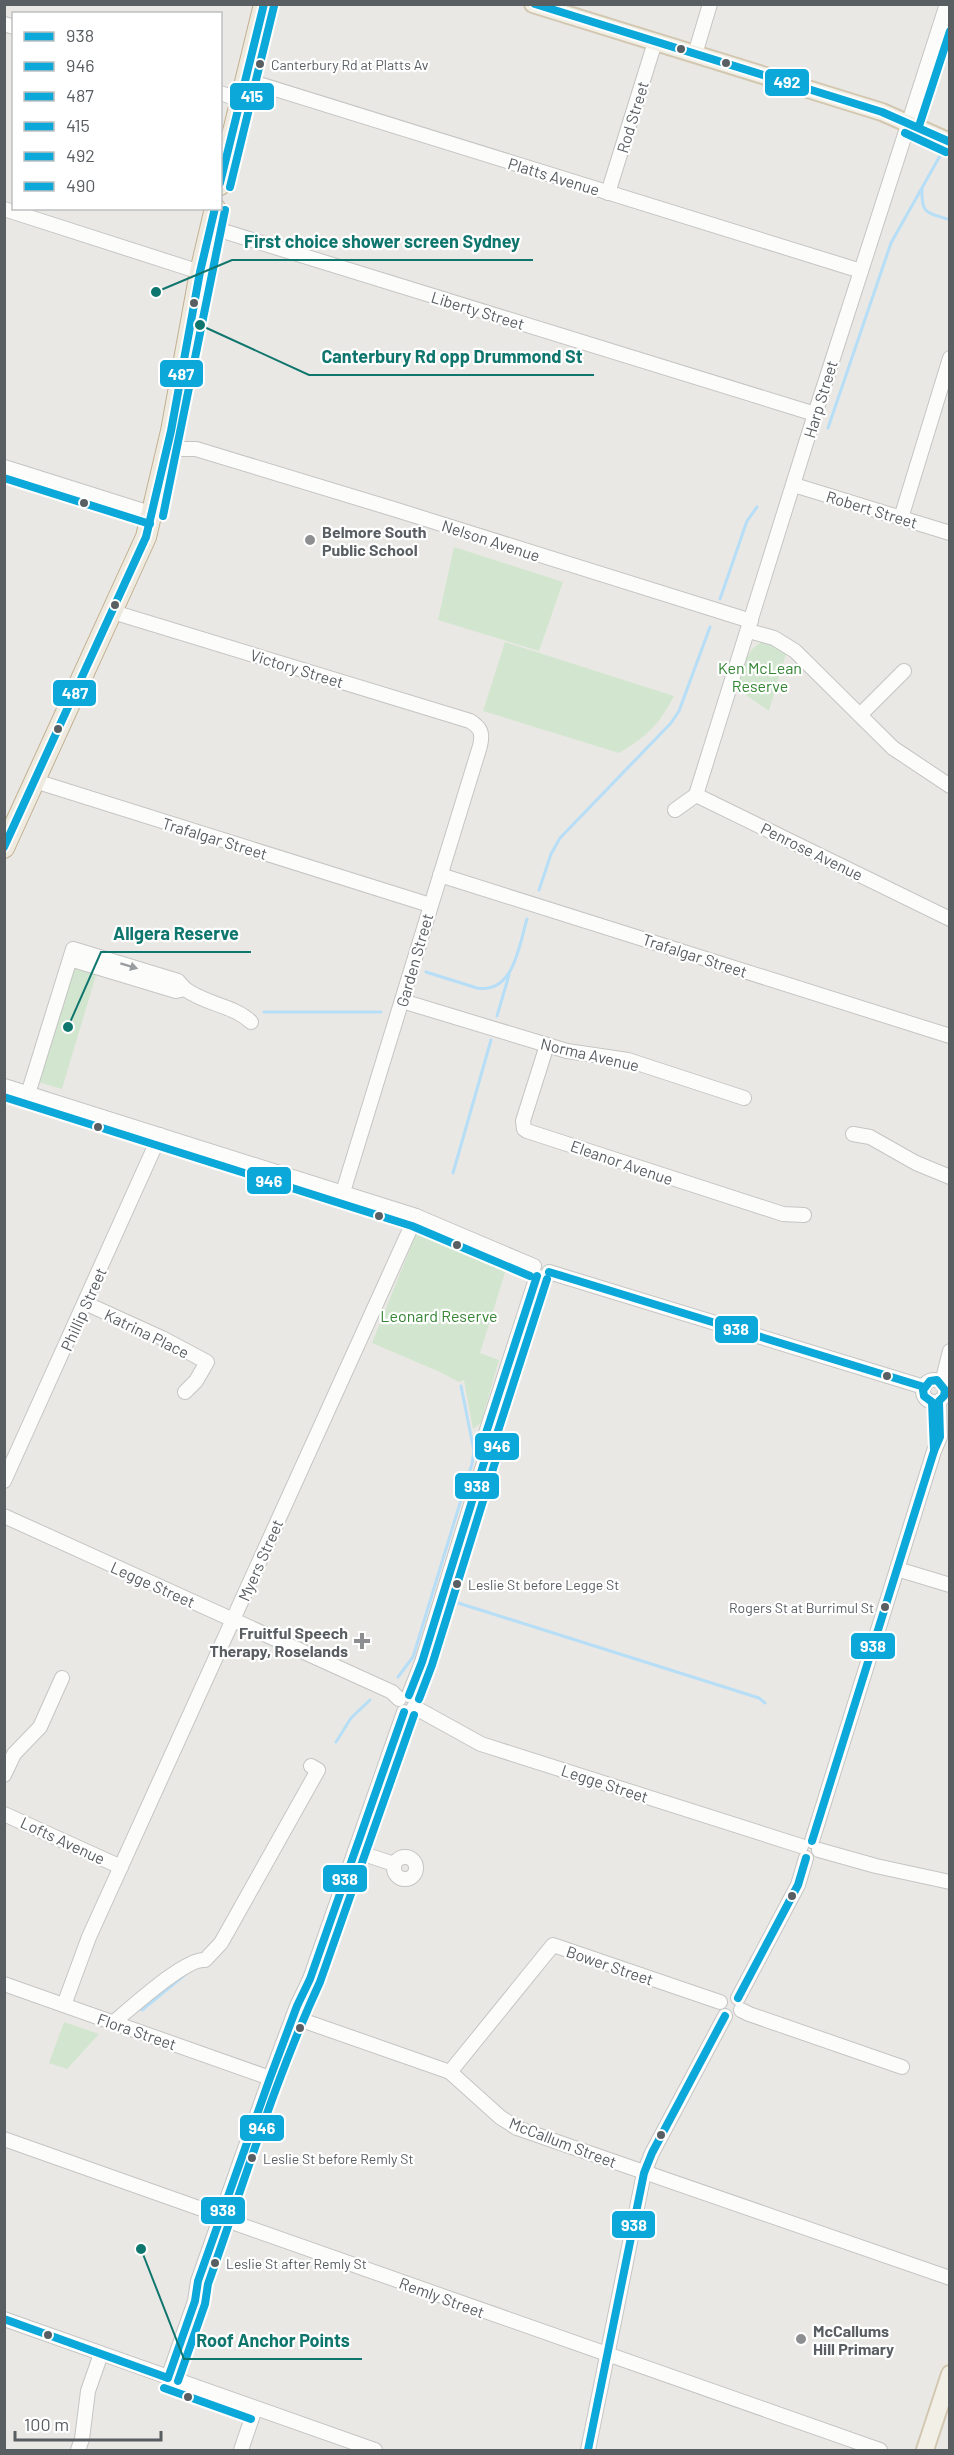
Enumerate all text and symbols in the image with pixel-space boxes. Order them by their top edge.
legend [12,12,222,210]
text: 938 [66,24,94,46]
unlabelled marker [675,43,687,55]
text: 946 [66,54,95,76]
place label: Canterbury Rd at Platts Av [271,56,429,73]
unlabelled marker [720,57,732,69]
marker: Canterbury Rd at Platts Av [254,58,266,70]
line badge: 492 [764,68,810,97]
text: 492 [773,72,801,91]
street label: Rod Street [612,79,652,155]
line badge: 415 [229,82,275,111]
text: 487 [66,84,94,106]
text: 415 [241,86,264,105]
text: 415 [66,114,90,136]
text: 492 [66,144,95,166]
street label: Platts Avenue [506,153,602,199]
text: 490 [66,174,95,196]
callout: First choice shower screen Sydney [232,224,533,260]
text: First choice shower screen Sydney [244,230,520,252]
street label: Liberty Street [429,287,527,333]
unlabelled marker [188,297,200,309]
callout: Canterbury Rd opp Drummond St [309,339,594,375]
text: Canterbury Rd opp Drummond St [321,345,583,367]
street label: Harp Street [799,358,841,440]
line badge: 487 [159,359,204,388]
text: 487 [168,364,194,383]
street label: Robert Street [824,486,920,532]
unlabelled marker [78,497,90,509]
street label: Nelson Avenue [440,515,542,565]
place label: Belmore South Public School [322,522,427,559]
marker: Belmore South Public School [303,533,317,547]
unlabelled marker [109,599,121,611]
street label: Victory Street [248,645,346,691]
park label: Ken McLean Reserve [718,658,802,695]
line badge: 487 [52,679,97,707]
text: 487 [62,683,88,702]
unlabelled marker [52,723,64,735]
street label: Trafalgar Street [160,813,270,863]
street label: Penrose Avenue [758,818,866,884]
street label: Garden Street [392,911,436,1009]
callout: Allgera Reserve [101,916,251,952]
text: Allgera Reserve [113,922,239,944]
street label: Trafalgar Street [640,929,750,981]
one-way arrow [120,962,138,971]
street label: Norma Avenue [539,1033,641,1075]
unlabelled marker [92,1121,104,1133]
street label: Eleanor Avenue [568,1136,676,1188]
line badge: 946 [246,1166,292,1195]
text: 946 [256,1171,283,1190]
unlabelled marker [373,1210,385,1222]
unlabelled marker [451,1239,463,1251]
street label: Phillip Street [56,1264,110,1354]
street label: Katrina Place [102,1304,192,1362]
park label: Leonard Reserve [380,1306,498,1325]
line badge: 938 [714,1315,759,1344]
text: 938 [723,1319,749,1338]
unlabelled marker [881,1370,893,1382]
line badge: 946 [474,1432,520,1461]
text: 946 [484,1436,511,1455]
line badge: 938 [454,1472,500,1500]
text: 938 [464,1476,490,1495]
street label: Myers Street [234,1516,286,1604]
street label: Legge Street [108,1557,198,1611]
place label: Leslie St before Legge St [468,1576,619,1593]
marker: Leslie St before Legge St [451,1578,463,1590]
place label: Rogers St at Burrimul St [729,1599,874,1616]
marker: Rogers St at Burrimul St [879,1601,891,1613]
place label: Fruitful Speech Therapy, Roselands [210,1623,348,1660]
marker: Fruitful Speech Therapy, Roselands [353,1632,371,1650]
line badge: 938 [850,1632,896,1660]
text: 938 [860,1636,886,1655]
street label: Legge Street [559,1760,651,1806]
street label: Lofts Avenue [18,1812,108,1868]
line badge: 938 [322,1864,368,1893]
text: 938 [332,1869,358,1888]
unlabelled marker [786,1890,798,1902]
street label: Bower Street [564,1941,656,1989]
street label: Flora Street [95,2009,179,2053]
unlabelled marker [294,2022,306,2034]
street label: McCallum Street [507,2113,619,2171]
line badge: 946 [239,2114,285,2142]
text: 946 [249,2118,276,2137]
unlabelled marker [655,2129,667,2141]
place label: Leslie St before Remly St [263,2150,414,2167]
marker: Leslie St before Remly St [246,2152,258,2164]
line badge: 938 [200,2196,246,2225]
text: 938 [210,2200,236,2219]
line badge: 938 [611,2210,656,2239]
text: 938 [621,2215,647,2234]
place label: Leslie St after Remly St [226,2255,367,2272]
marker: Leslie St after Remly St [209,2257,221,2269]
street label: Remly Street [397,2273,487,2321]
place label: McCallums Hill Primary [813,2321,894,2358]
callout: Roof Anchor Points [184,2323,362,2359]
unlabelled marker [42,2329,54,2341]
text: Roof Anchor Points [196,2329,350,2351]
marker: McCallums Hill Primary [794,2332,808,2346]
unlabelled marker [182,2391,194,2403]
scale bar [15,2404,160,2442]
text: 100 m [24,2413,69,2435]

